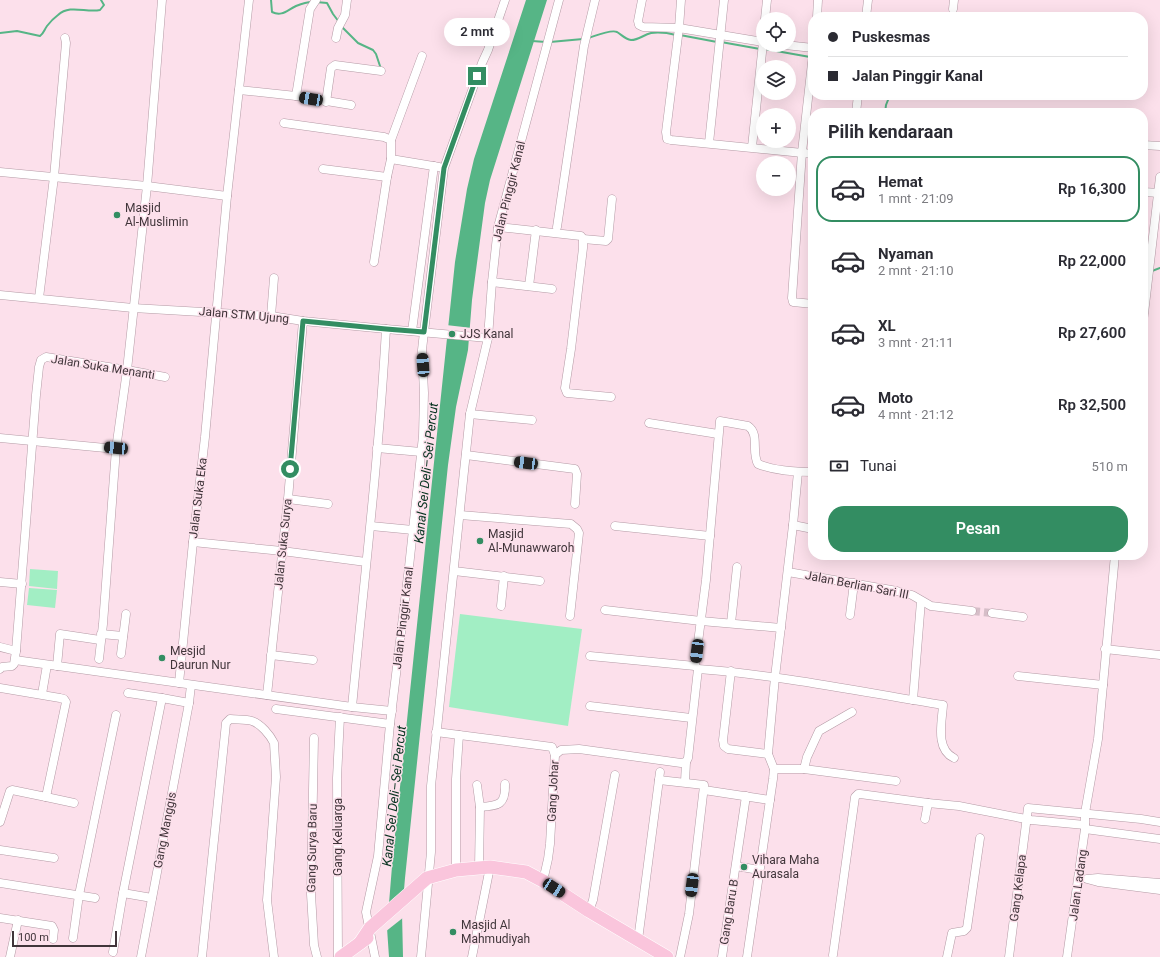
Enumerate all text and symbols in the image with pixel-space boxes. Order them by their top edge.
map controls [756,12,796,196]
button: locate [756,12,796,52]
callout: 2 mnt [444,18,510,46]
text: 2 mnt [460,24,494,39]
text: Puskesmas [852,28,930,46]
button: layers [756,60,796,100]
route end [468,67,486,85]
text: Jalan Pinggir Kanal [852,67,983,85]
car [298,91,324,107]
button: + [756,108,796,148]
text: Pilih kendaraan [828,121,953,142]
street label: Jalan Pinggir Kanal [490,139,528,243]
button: − [756,156,796,196]
icon: car [830,171,866,207]
text: Hemat [878,173,923,191]
text: Rp 16,300 [1058,180,1126,198]
text: 1 mnt · 21:09 [878,191,954,206]
place label: Masjid Al-Muslimin [125,201,188,229]
marker: Masjid Al-Muslimin [112,210,122,220]
icon: car [830,243,866,279]
text: Nyaman [878,245,933,263]
text: Rp 22,000 [1058,252,1126,270]
text: 2 mnt · 21:10 [878,263,954,278]
street label: Jalan STM Ujung [198,304,290,326]
icon: car [830,315,866,351]
text: XL [878,317,896,335]
text: Rp 27,600 [1058,324,1126,342]
place label: JJS Kanal [460,327,513,341]
marker: JJS Kanal [447,329,457,339]
text: 3 mnt · 21:11 [878,335,954,350]
street label: Jalan Suka Menanti [50,352,156,382]
car [416,353,430,377]
icon: car [830,387,866,423]
text: Moto [878,389,913,407]
text: Rp 32,500 [1058,396,1126,414]
water label: Kanal Sei Deli–Sei Percut [411,401,441,544]
text: 4 mnt · 21:12 [878,407,954,422]
car [104,441,128,455]
icon: cash [828,455,850,477]
car [513,456,539,470]
street label: Jalan Suka Eka [186,457,210,539]
text: Tunai [860,457,897,475]
text: 510 m [1091,459,1128,474]
route start [281,460,299,478]
street label: Jalan Suka Surya [271,498,295,590]
button: Pesan [828,506,1128,552]
place label: Masjid Al-Munawwaroh [488,527,574,555]
marker: Masjid Al-Munawwaroh [475,536,485,546]
street label: Jalan Pinggir Kanal [390,566,416,670]
street label: Jalan Berlian Sari III [804,568,910,602]
car [690,638,704,664]
place label: Mesjid Daurun Nur [170,644,231,672]
marker: Mesjid Daurun Nur [157,653,167,663]
water label: Kanal Sei Deli–Sei Percut [379,724,409,867]
street label: Gang Johar [544,760,562,822]
street label: Gang Manggis [151,791,179,869]
street label: Gang Keluarga [331,798,345,876]
street label: Gang Surya Baru [304,804,320,892]
street label: Jalan Ladang [1066,848,1090,922]
place label: Vihara Maha Aurasala [752,853,819,881]
street label: Gang Kelapa [1007,854,1029,922]
marker: Vihara Maha Aurasala [739,862,749,872]
car [685,872,699,898]
car [541,876,567,900]
street label: Gang Baru B [717,878,741,946]
place label: Masjid Al Mahmudiyah [461,918,530,946]
marker: Masjid Al Mahmudiyah [448,927,458,937]
scale bar [12,929,117,948]
text: 100 m [18,931,49,944]

